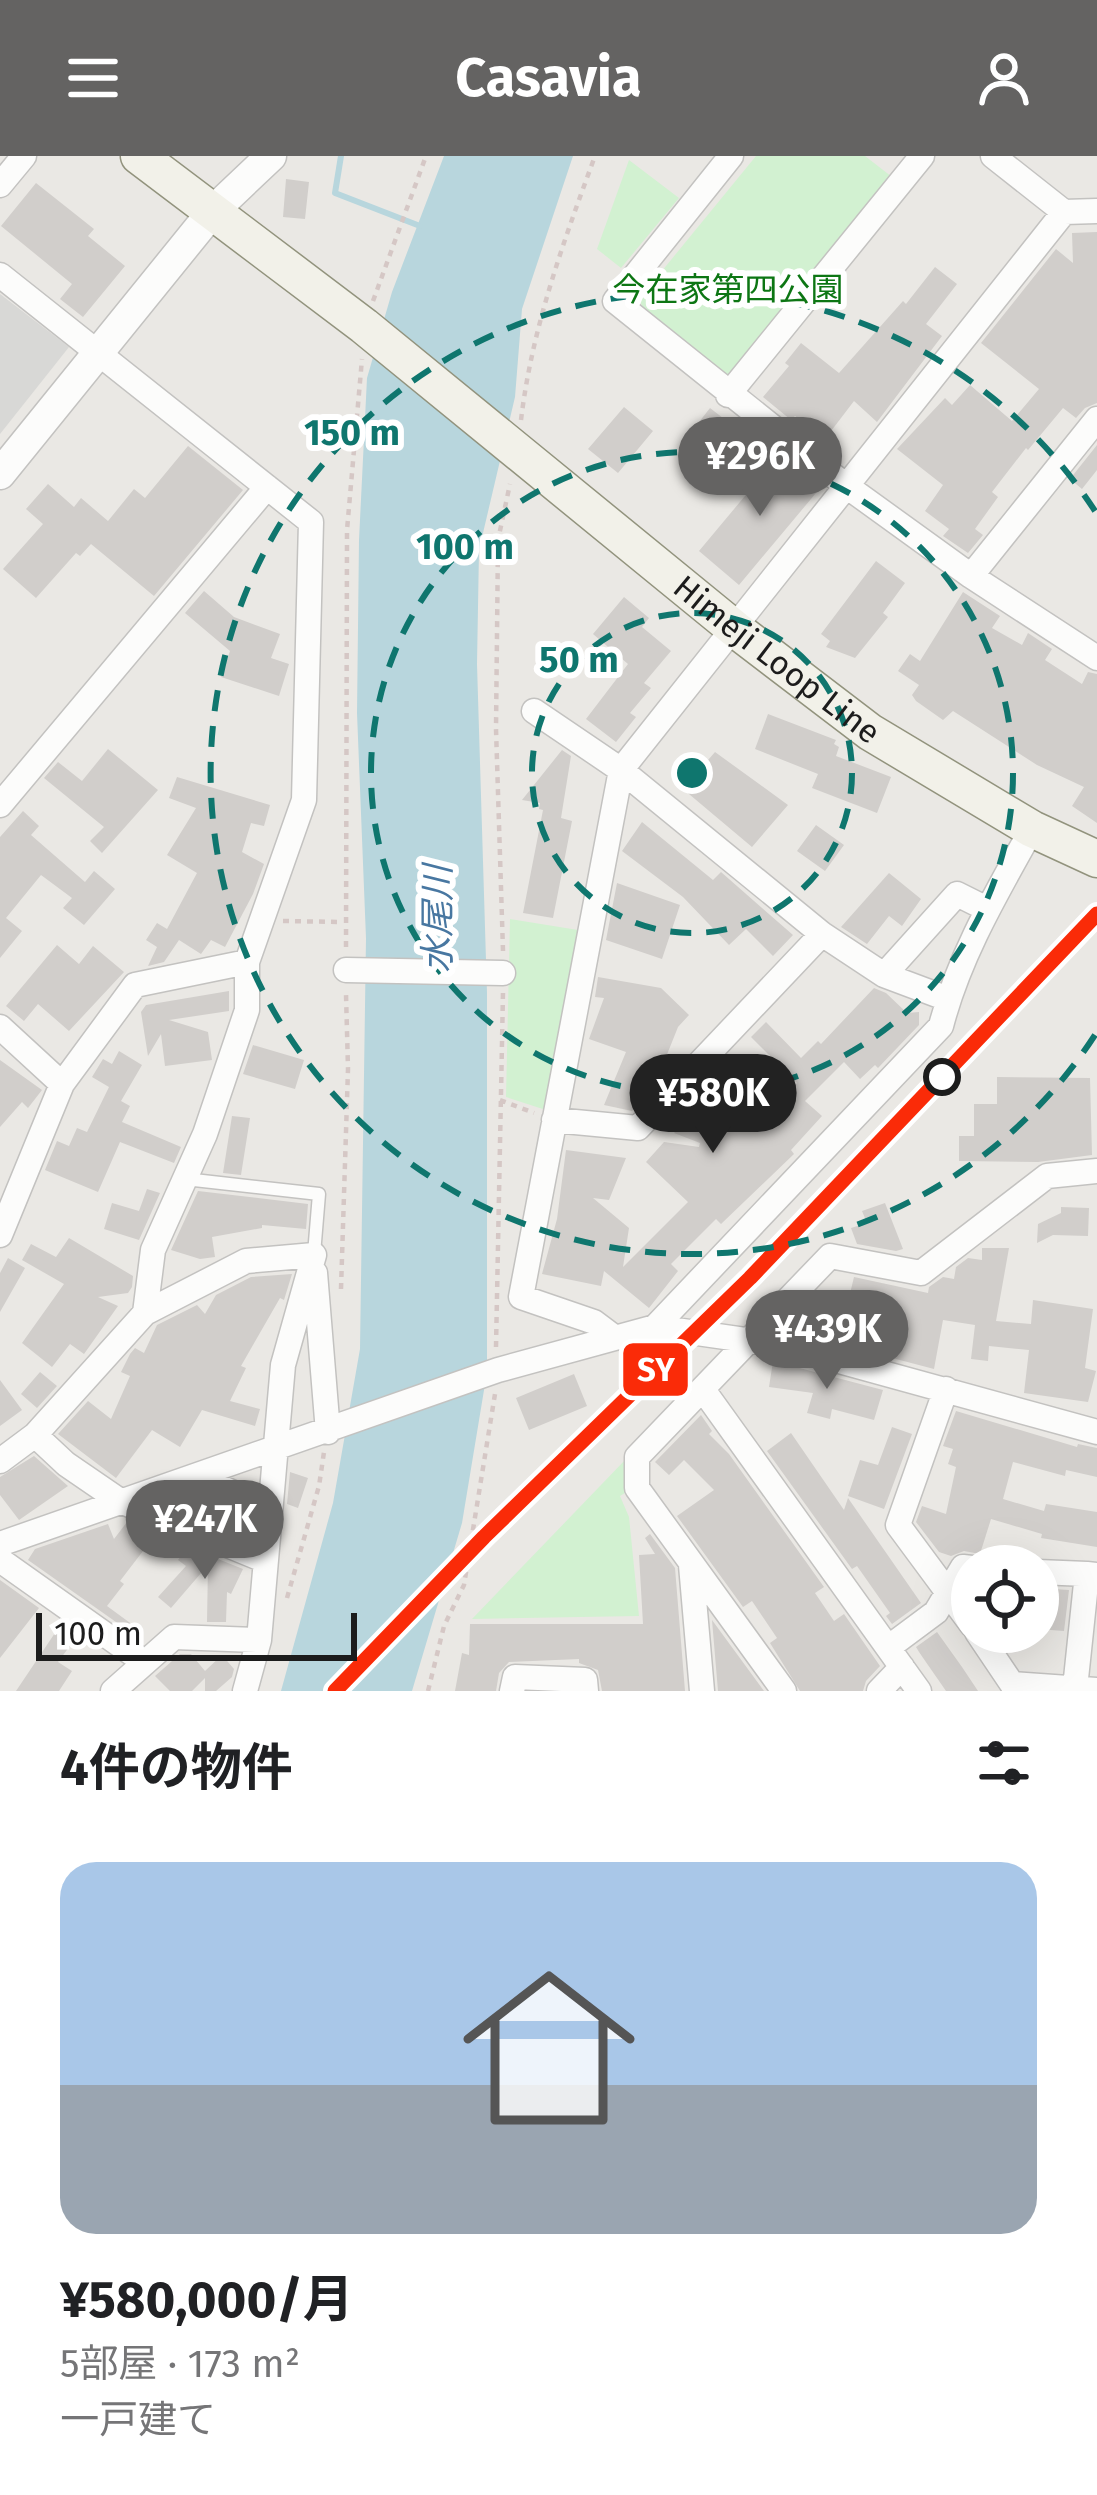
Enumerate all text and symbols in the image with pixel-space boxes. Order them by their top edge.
icon: menu [60,45,126,111]
icon: person [971,45,1037,111]
text: Casavia [455,46,642,110]
park label: 今在家第四公園 [613,270,844,310]
text: 150 m [304,411,400,455]
pin: ¥296K [676,417,844,519]
text: ¥296K [705,433,815,479]
text: 100 m [416,525,514,569]
street label: Himeji Loop Line [665,567,888,753]
text: 50 m [539,638,619,682]
centre of rings [671,752,713,794]
water label: 水尾川 [416,861,460,973]
pin: ¥580K [629,1054,797,1156]
unlabelled marker [925,1060,959,1094]
text: ¥580K [657,1070,769,1116]
pin: ¥439K [743,1290,911,1392]
text: ¥439K [772,1306,882,1352]
line badge: SY [621,1341,690,1398]
text: SY [637,1350,675,1390]
pin: ¥247K [121,1480,289,1582]
text: ¥247K [153,1496,257,1542]
map controls [951,1545,1059,1653]
button: locate [951,1545,1059,1653]
scale bar [36,1607,357,1660]
text: 100 m [54,1614,142,1654]
icon: filters [971,1730,1037,1796]
text: 4件の物件 [60,1737,293,1799]
icon: home [441,1940,657,2156]
text: ¥580,000/月 [60,2269,354,2331]
text: 5部屋 · 173 m² [60,2341,300,2387]
text: 一戸建て [60,2397,216,2443]

